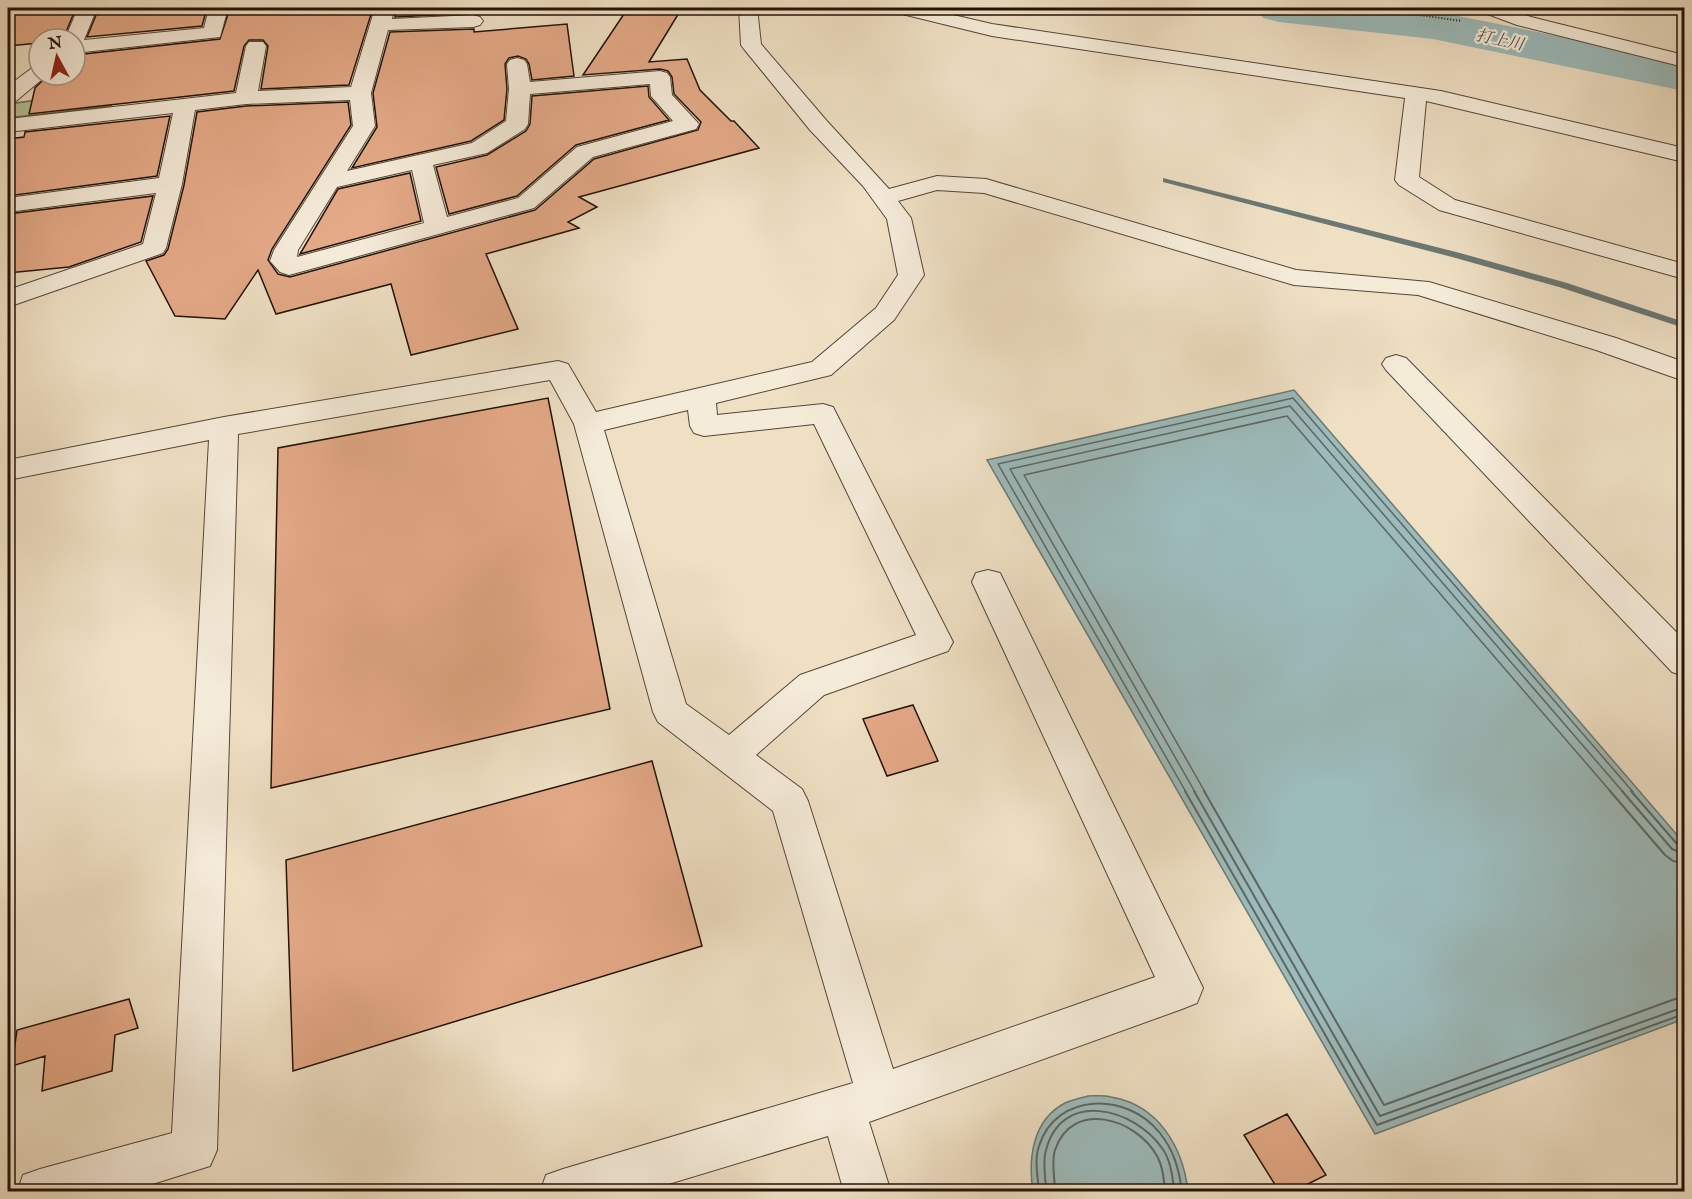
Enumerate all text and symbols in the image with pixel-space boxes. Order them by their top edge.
water label: 打上川 [1474,26,1527,56]
north arrow [27,27,87,87]
text: N [46,33,64,55]

